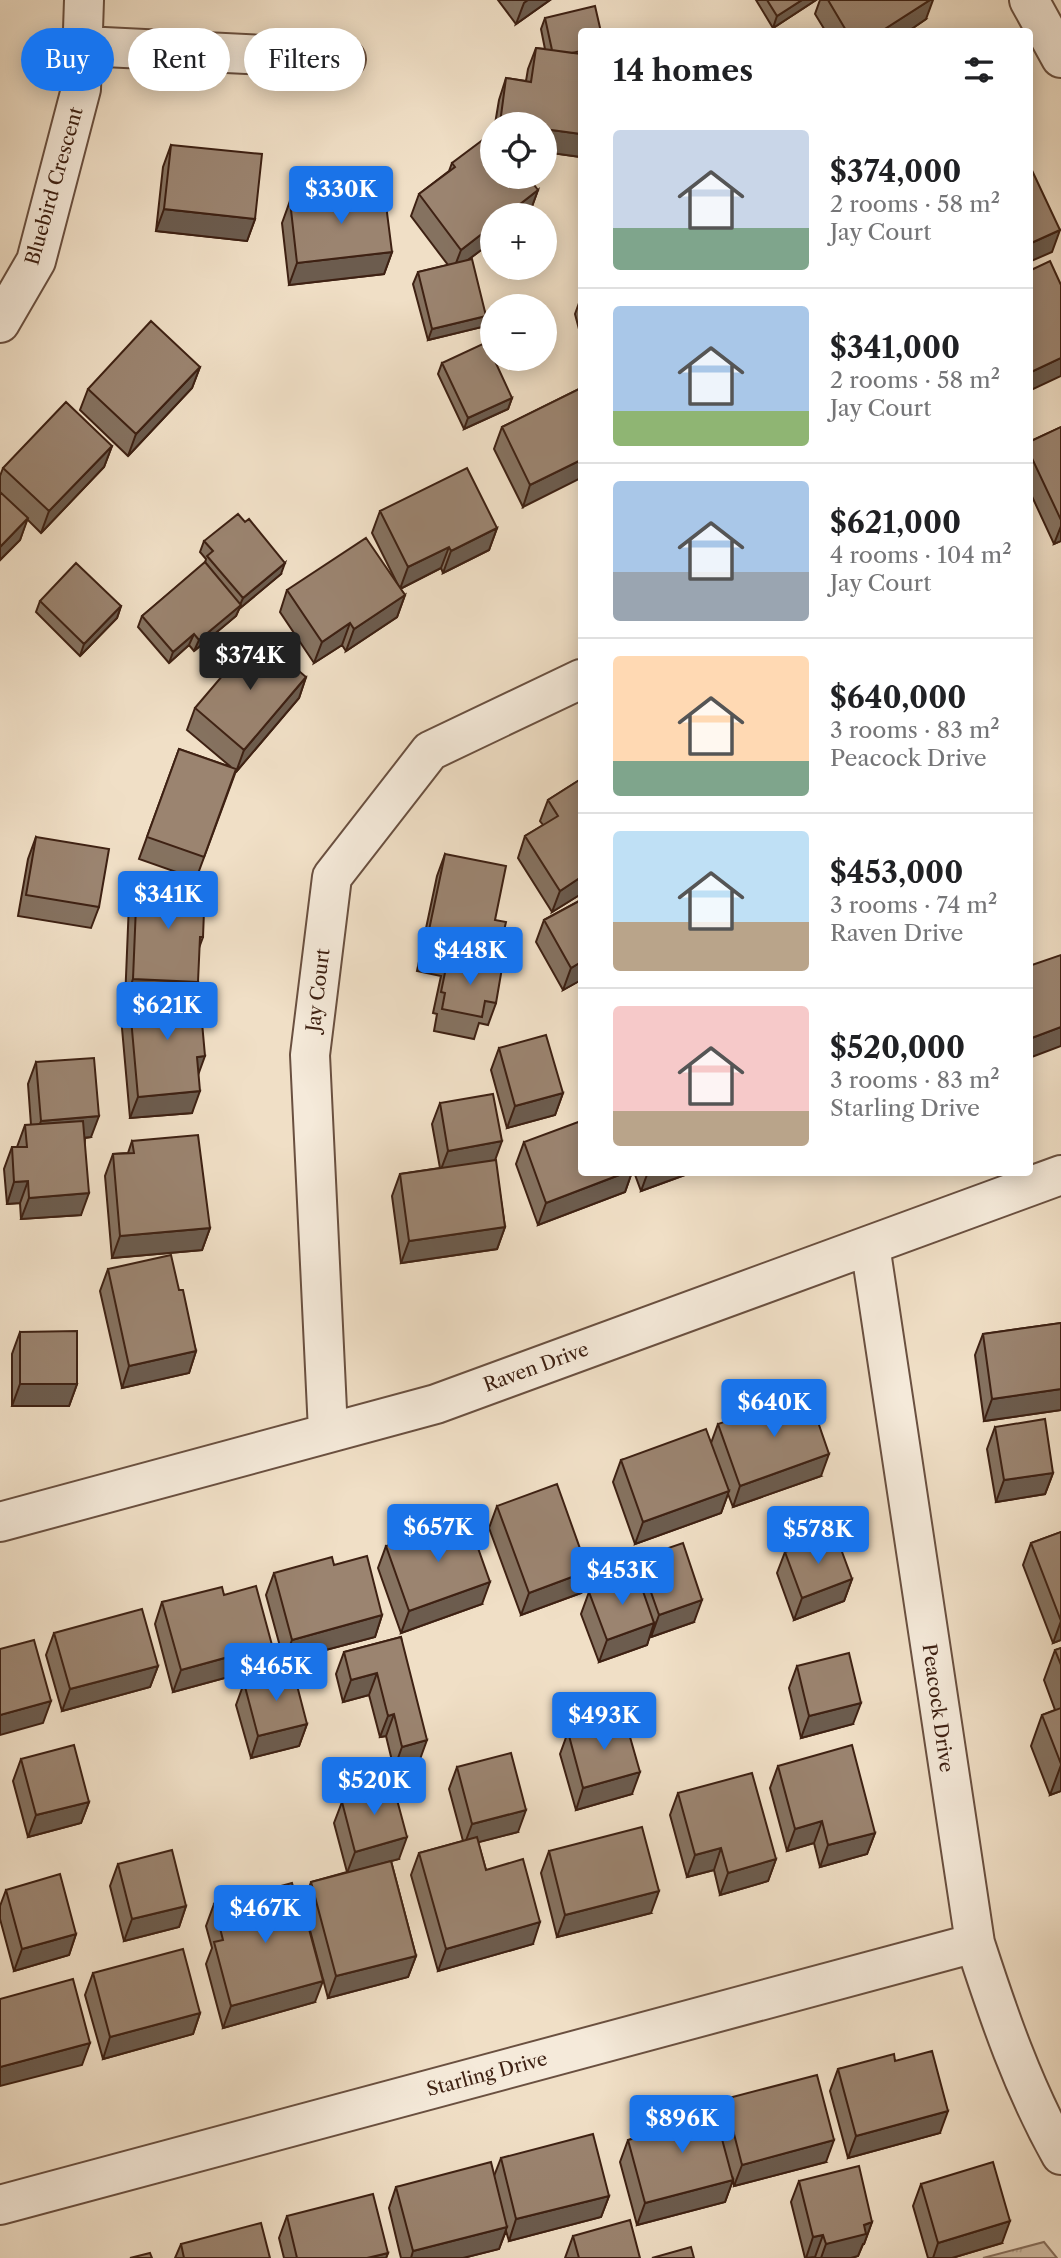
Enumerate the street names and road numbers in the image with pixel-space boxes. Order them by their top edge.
street label: Bluebird Crescent [20,104,88,268]
street label: Jay Court [301,947,335,1036]
street label: Raven Drive [480,1337,592,1397]
street label: Peacock Drive [918,1642,958,1774]
street label: Starling Drive [424,2047,550,2101]

